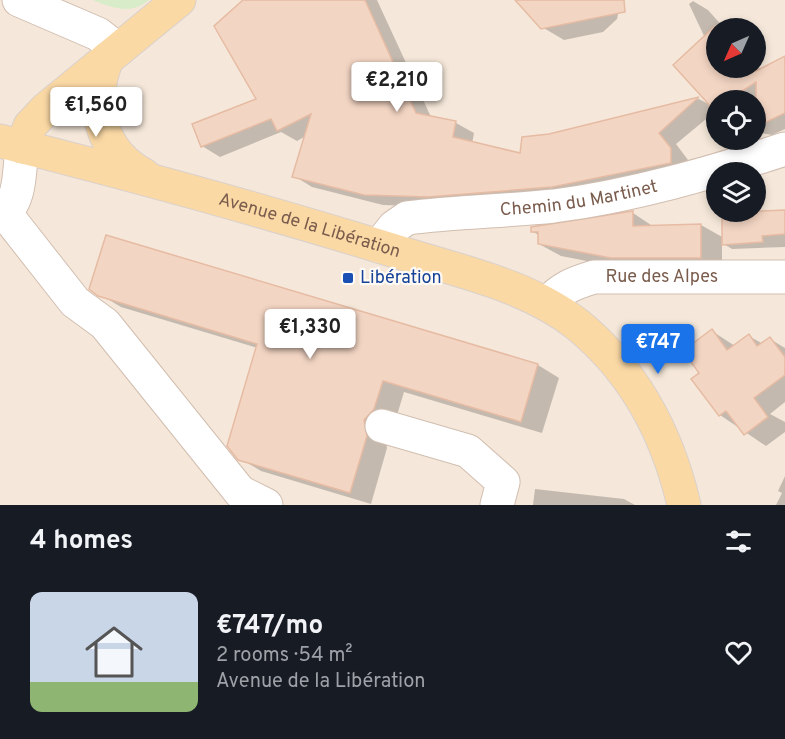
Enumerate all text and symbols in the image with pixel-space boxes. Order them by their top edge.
north arrow [706,18,766,78]
map controls [706,18,766,222]
pin: €2,210 [348,62,446,113]
text: €2,210 [365,68,429,94]
pin: €1,560 [47,87,145,138]
button: locate [706,90,766,150]
text: €1,560 [64,93,128,119]
button: layers [706,162,766,222]
street label: Chemin du Martinet [499,175,660,222]
street label: Avenue de la Libération [216,188,403,264]
street label: Rue des Alpes [606,266,718,289]
place label: Libération [360,267,442,290]
marker: Libération [341,271,355,285]
pin: €1,330 [261,309,359,360]
text: €1,330 [279,315,341,341]
pin: €747 [622,324,694,375]
text: €747 [635,330,681,356]
text: 4 homes [30,525,133,558]
icon: filters [722,525,755,558]
text: €747/mo [216,610,323,643]
icon: home [78,616,150,688]
icon: heart [722,636,755,669]
text: 2 rooms · 54 m² [216,643,353,669]
text: Avenue de la Libération [216,669,425,695]

